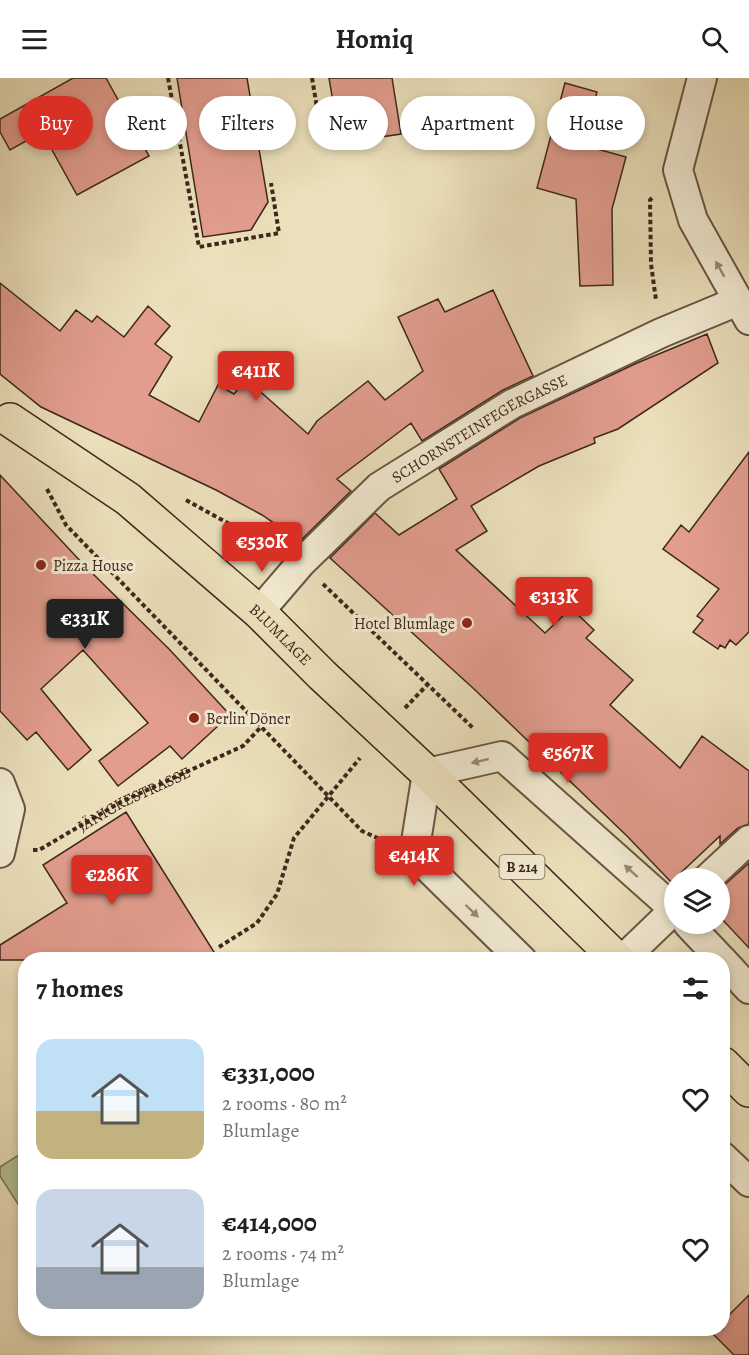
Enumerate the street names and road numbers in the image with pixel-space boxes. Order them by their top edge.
street label: SCHORNSTEINFEGERGASSE [388,369,571,489]
street label: BLUMLAGE [244,599,316,671]
street label: JÄNICKESTRASSE [74,762,194,837]
road number: B 214 [500,855,544,879]

